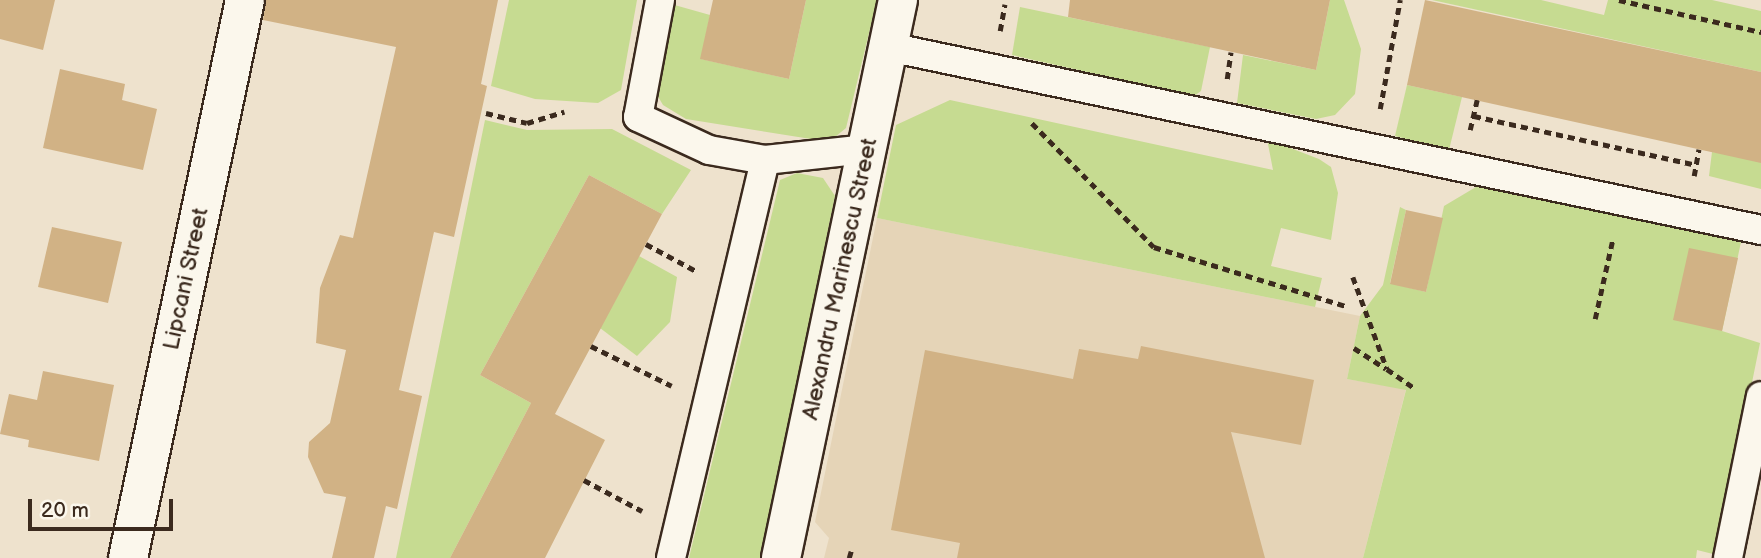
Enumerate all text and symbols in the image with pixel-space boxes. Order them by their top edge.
street label: Alexandru Marinescu Street [797,135,883,423]
street label: Lipcani Street [157,205,215,353]
scale bar [32,484,177,528]
text: 20 m [41,498,89,523]

